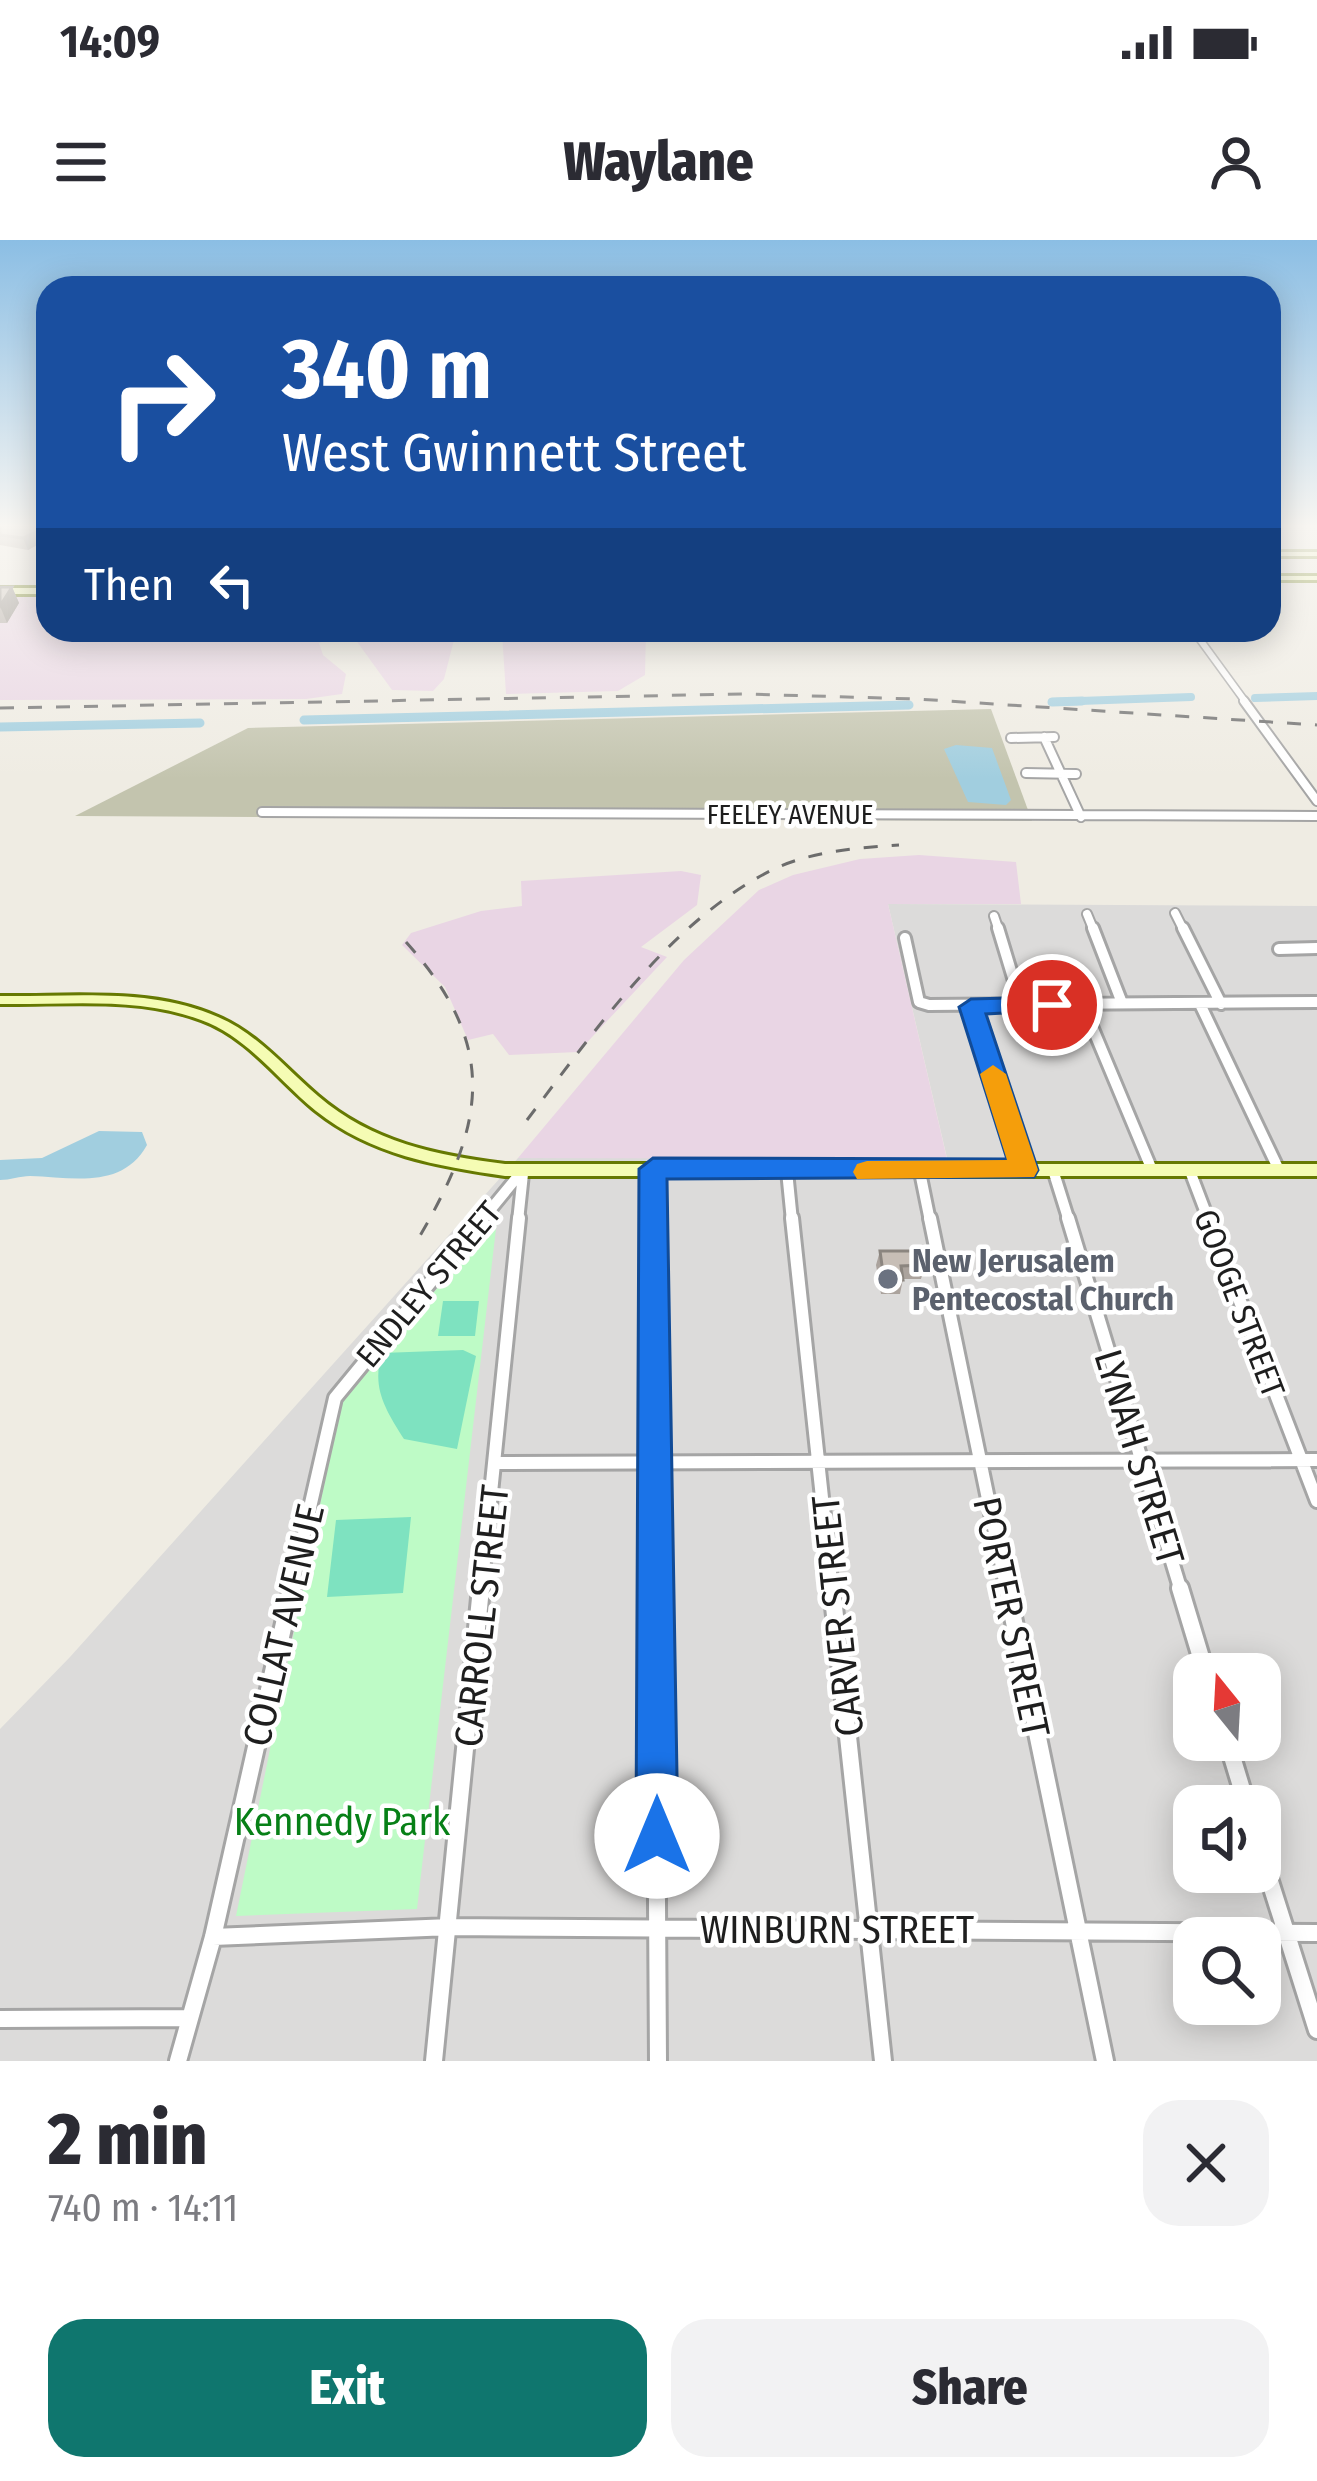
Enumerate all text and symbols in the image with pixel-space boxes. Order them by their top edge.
text: 14:09 [60,15,160,69]
icon: menu [48,129,114,195]
icon: person [1203,129,1269,195]
text: Waylane [563,130,754,194]
text: 340 m [282,319,492,420]
icon: right [84,324,240,480]
text: West Gwinnett Street [282,421,746,485]
icon: left [199,552,265,618]
text: Then [84,558,175,612]
street label: FEELEY AVENUE [707,799,873,831]
pin [1001,954,1103,1056]
icon: arrive [1019,972,1085,1038]
street label: ENDLEY STREET [348,1193,510,1376]
street label: GOOGE STREET [1185,1204,1293,1403]
place label: New Jerusalem Pentecostal Church [912,1241,1174,1319]
marker: New Jerusalem Pentecostal Church [875,1266,901,1292]
street label: LYNAH STREET [1085,1344,1194,1570]
street label: CARROLL STREET [445,1483,519,1749]
street label: CARVER STREET [802,1493,874,1739]
street label: PORTER STREET [963,1493,1059,1742]
street label: COLLAT AVENUE [234,1500,334,1751]
north arrow [1173,1653,1281,1761]
map controls [1173,1653,1281,2025]
position arrow [594,1773,720,1899]
button: sound [1173,1785,1281,1893]
park label: Kennedy Park [234,1799,451,1845]
street label: WINBURN STREET [700,1907,974,1953]
button: search [1173,1917,1281,2025]
text: 2 min [48,2097,207,2183]
button: close [1143,2100,1269,2226]
text: 740 m · 14:11 [48,2185,238,2231]
button: Exit [48,2319,647,2457]
button: Share [671,2319,1269,2457]

